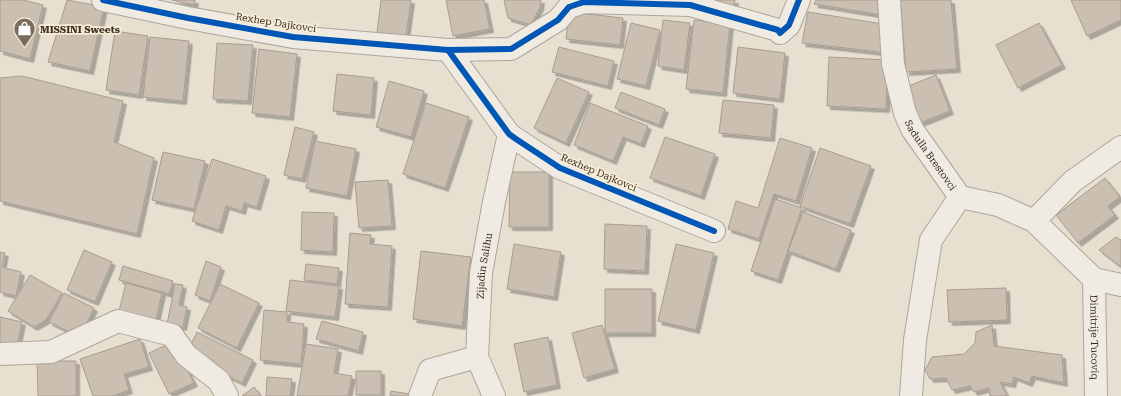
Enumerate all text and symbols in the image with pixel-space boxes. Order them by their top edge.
street label: Rexhep Dajkovci [235,11,317,34]
shop icon: MISSINI Sweets [11,16,37,49]
place label: MISSINI Sweets [40,24,120,35]
street label: Sadulla Brestovci [903,118,959,193]
street label: Rexhep Dajkovci [559,151,638,193]
street label: Zijadin Salihu [475,231,494,299]
street label: Dimitrije Tucoviq [1088,295,1101,381]

